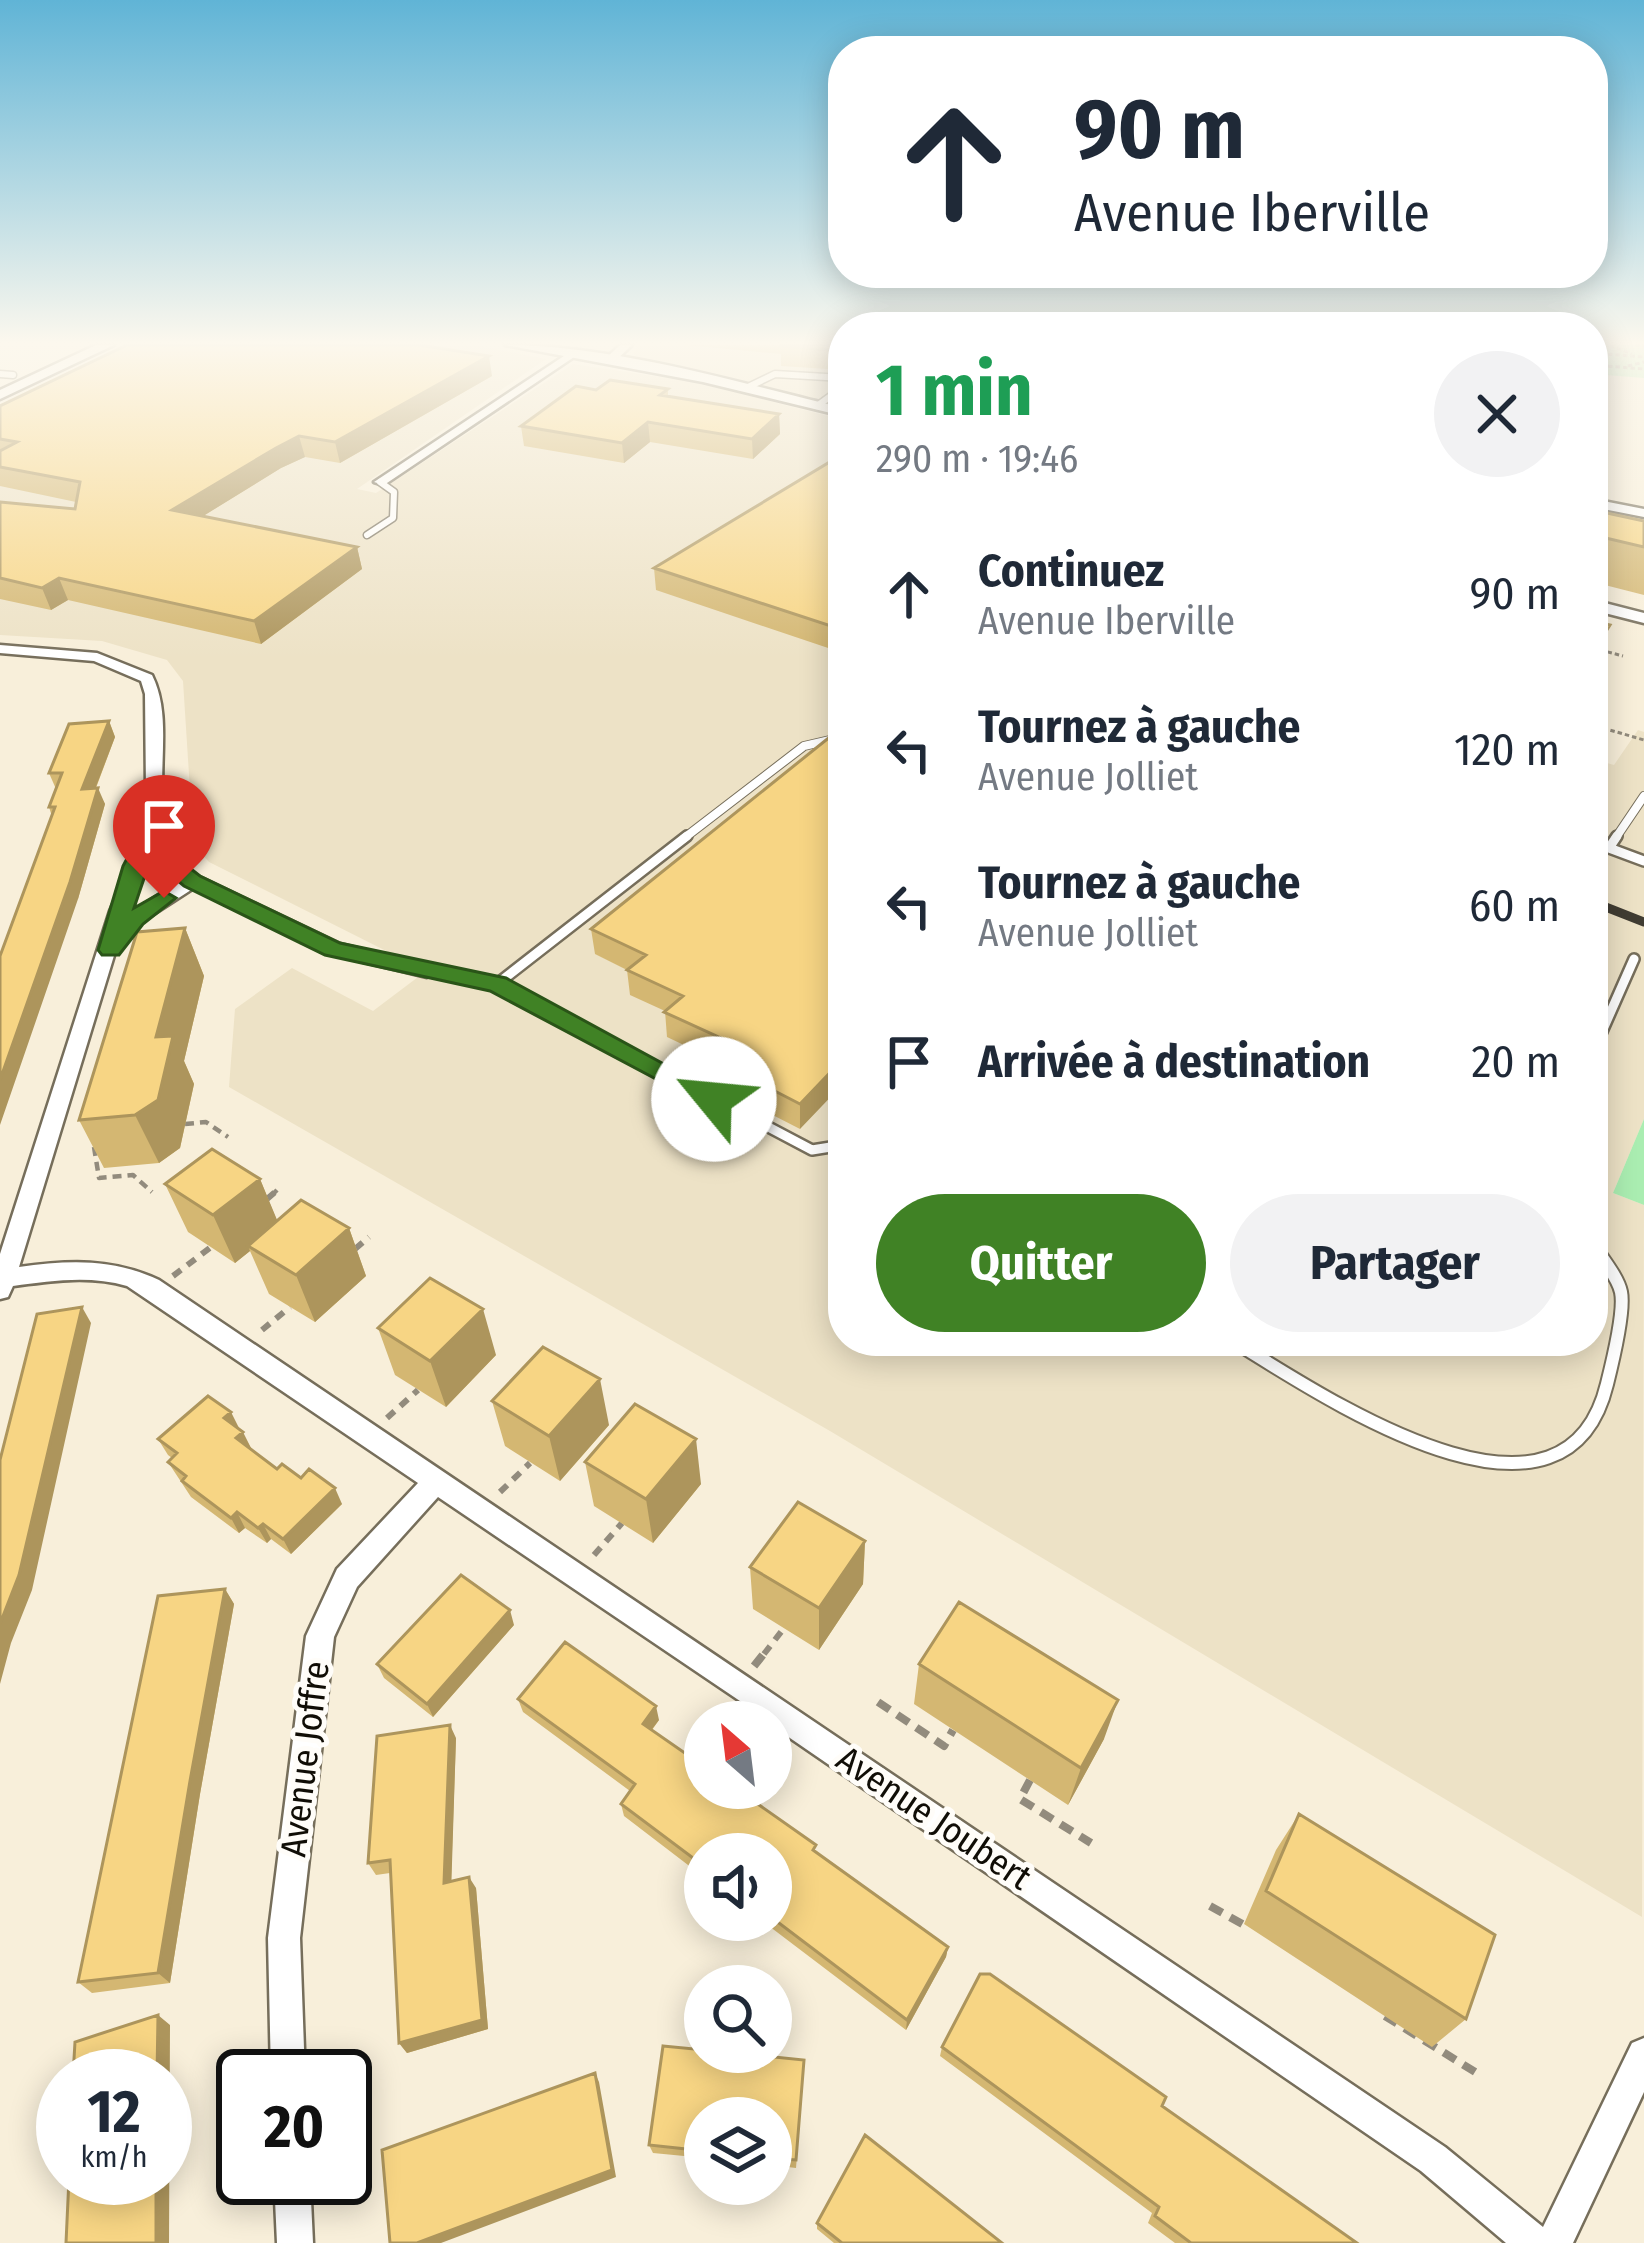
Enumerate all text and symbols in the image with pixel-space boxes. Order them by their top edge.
text: 90 m [1074,79,1245,180]
icon: ahead [876,84,1032,240]
text: Avenue Iberville [1074,181,1430,245]
text: 1 min [876,348,1033,434]
button: close [1434,351,1560,477]
text: 290 m · 19:46 [876,436,1078,482]
text: Continuez [978,544,1164,598]
icon: ahead [876,561,942,627]
text: 90 m [1470,567,1560,621]
text: Avenue Iberville [978,598,1235,644]
text: Tournez à gauche [978,700,1300,754]
icon: left [876,717,942,783]
text: 120 m [1454,723,1560,777]
text: Avenue Jolliet [978,754,1198,800]
pin [113,775,215,898]
icon: arrive [131,793,197,859]
text: Tournez à gauche [978,856,1300,910]
icon: left [876,873,942,939]
text: 60 m [1469,879,1560,933]
text: Avenue Jolliet [978,910,1198,956]
icon: arrive [876,1029,942,1095]
text: Arrivée à destination [978,1035,1370,1089]
text: 20 m [1472,1035,1560,1089]
position arrow [651,1036,777,1162]
button: Quitter [876,1194,1206,1332]
button: Partager [1230,1194,1560,1332]
street label: Avenue Joffre [271,1659,339,1859]
north arrow [684,1701,792,1809]
map controls [684,1701,792,2205]
street label: Avenue Joubert [828,1737,1040,1899]
button: sound [684,1833,792,1941]
button: search [684,1965,792,2073]
speed limit sign: 20 [216,2049,372,2205]
text: 12 [87,2076,141,2148]
button: layers [684,2097,792,2205]
text: km/h [81,2139,147,2175]

